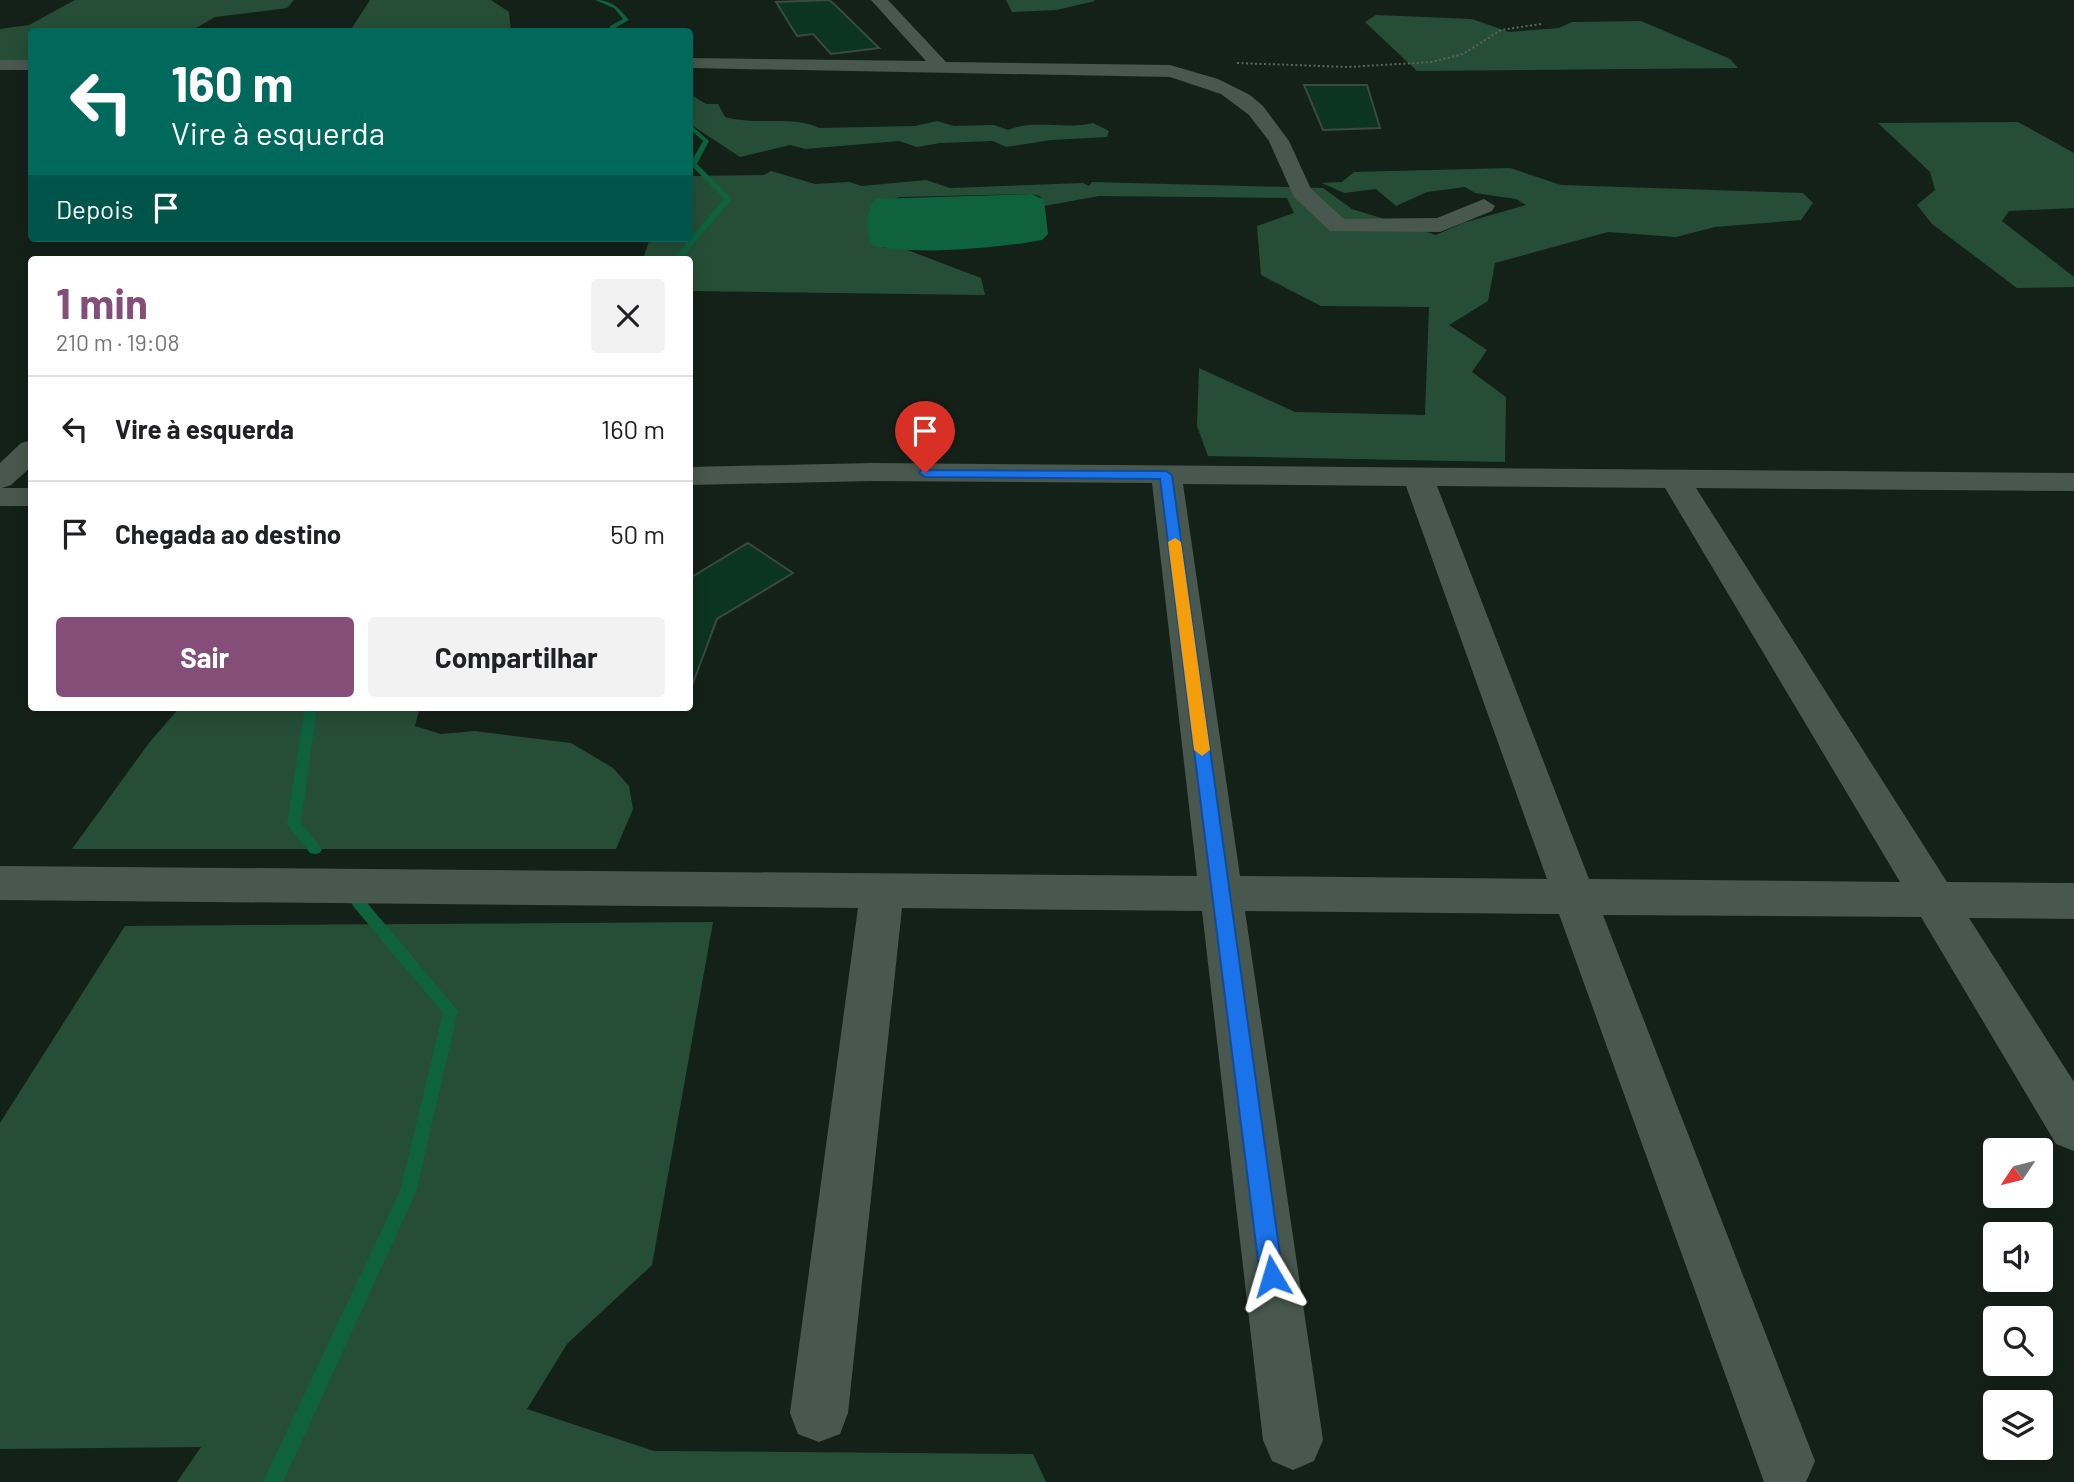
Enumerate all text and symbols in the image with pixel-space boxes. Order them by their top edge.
text: 160 m [171,53,293,112]
icon: left [56,56,147,147]
text: Vire à esquerda [171,113,385,151]
icon: arrive [147,189,185,227]
text: Depois [56,193,133,224]
text: 1 min [56,277,148,327]
button: close [591,279,665,353]
text: 210 m · 19:08 [56,328,180,356]
pin [895,401,955,473]
icon: left [56,410,94,448]
icon: arrive [906,412,944,450]
text: Vire à esquerda [115,413,294,444]
text: 160 m [601,413,665,444]
icon: arrive [56,515,94,553]
text: Chegada ao destino [115,518,341,549]
text: 50 m [610,518,665,549]
button: Sair [56,617,354,697]
button: Compartilhar [368,617,665,697]
north arrow [1983,1138,2053,1208]
map controls [1983,1138,2053,1460]
button: sound [1983,1222,2053,1292]
position arrow [1235,1239,1309,1313]
button: search [1983,1306,2053,1376]
button: layers [1983,1390,2053,1460]

